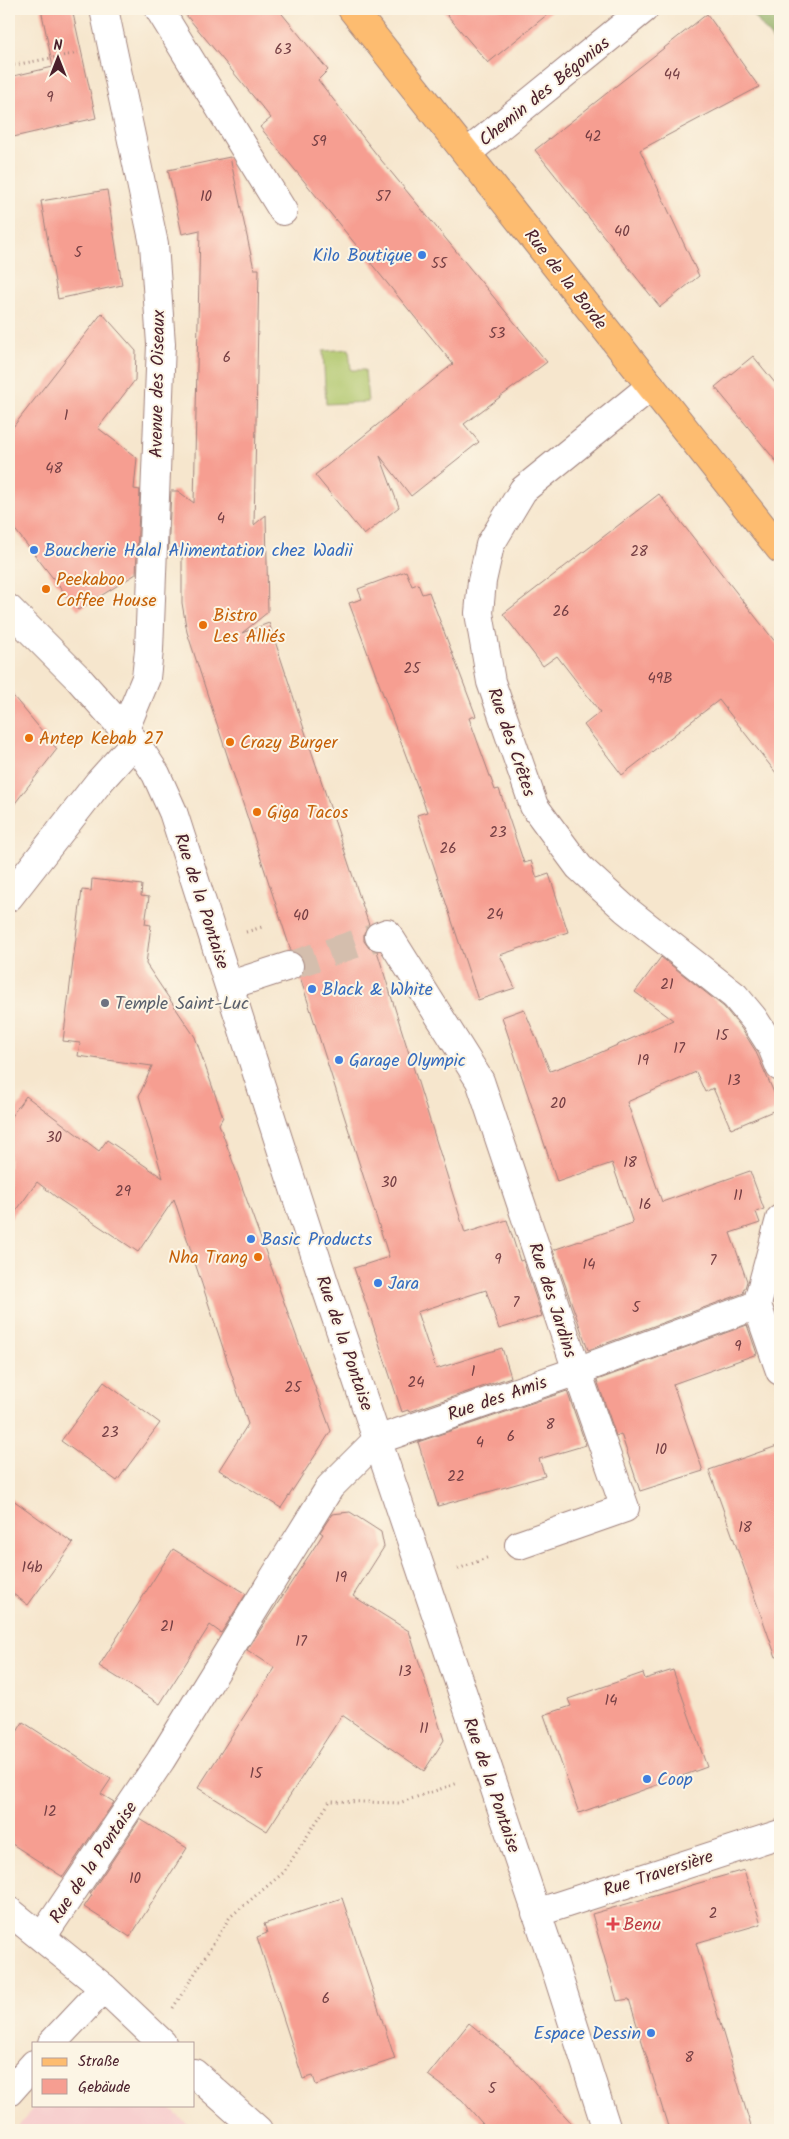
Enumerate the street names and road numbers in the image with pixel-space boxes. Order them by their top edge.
street label: Chemin des Bégonias [473,30,617,154]
street label: Rue de la Borde [516,223,614,337]
street label: Avenue des Oiseaux [143,309,174,458]
street label: Rue des Crêtes [478,684,543,801]
street label: Rue de la Pontaise [165,830,236,973]
street label: Rue des Jardins [519,1239,584,1362]
street label: Rue de la Pontaise [307,1272,380,1415]
street label: Rue des Amis [444,1369,552,1430]
street label: Rue de la Pontaise [454,1714,527,1857]
street label: Rue de la Pontaise [43,1796,146,1930]
street label: Rue Traversière [600,1843,717,1906]

